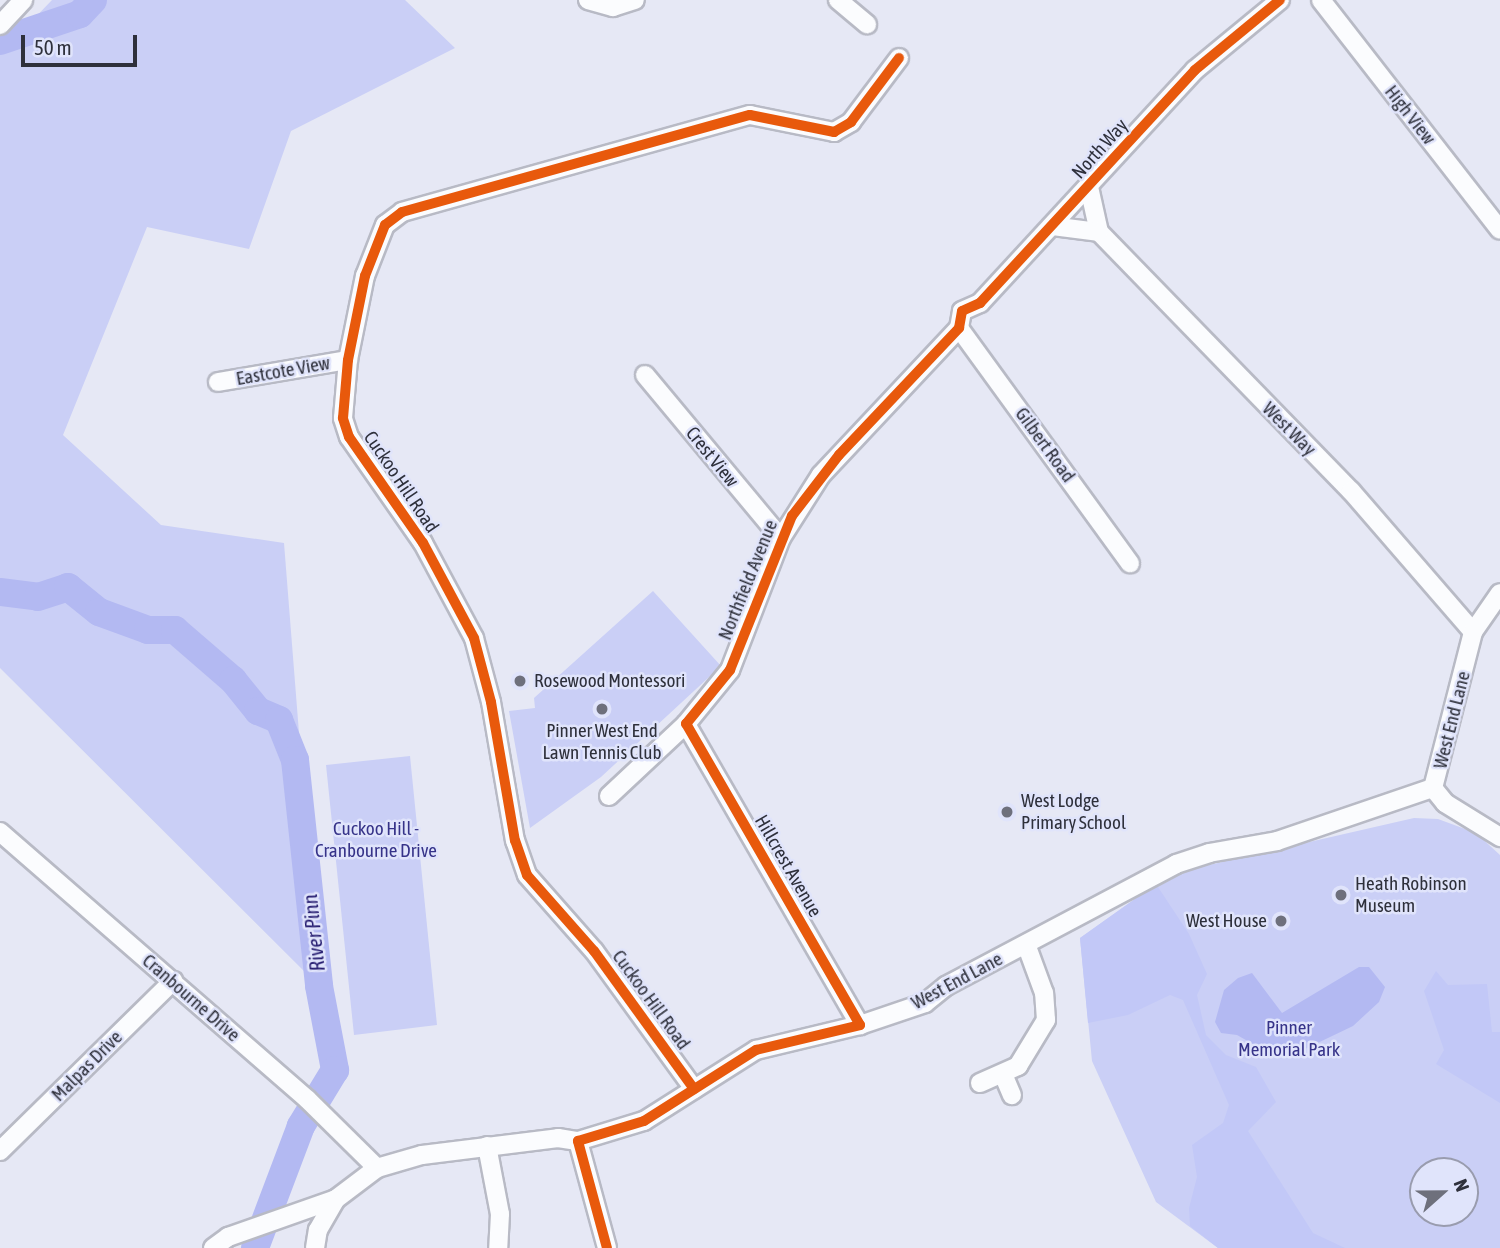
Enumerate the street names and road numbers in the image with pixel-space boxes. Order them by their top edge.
street label: High View [1380,81,1440,149]
street label: North Way [1067,114,1133,184]
street label: Eastcote View [234,352,332,390]
street label: West Way [1257,397,1321,461]
street label: Gilbert Road [1010,403,1080,487]
street label: Crest View [681,422,743,492]
street label: Cuckoo Hill Road [359,427,443,537]
street label: Northfield Avenue [714,517,782,643]
street label: West End Lane [1429,669,1475,771]
street label: Hillcrest Avenue [750,811,826,921]
street label: Cuckoo Hill Road [607,946,695,1054]
street label: West End Lane [908,948,1006,1014]
street label: Cranbourne Drive [138,949,244,1047]
street label: Malpas Drive [47,1026,127,1106]

